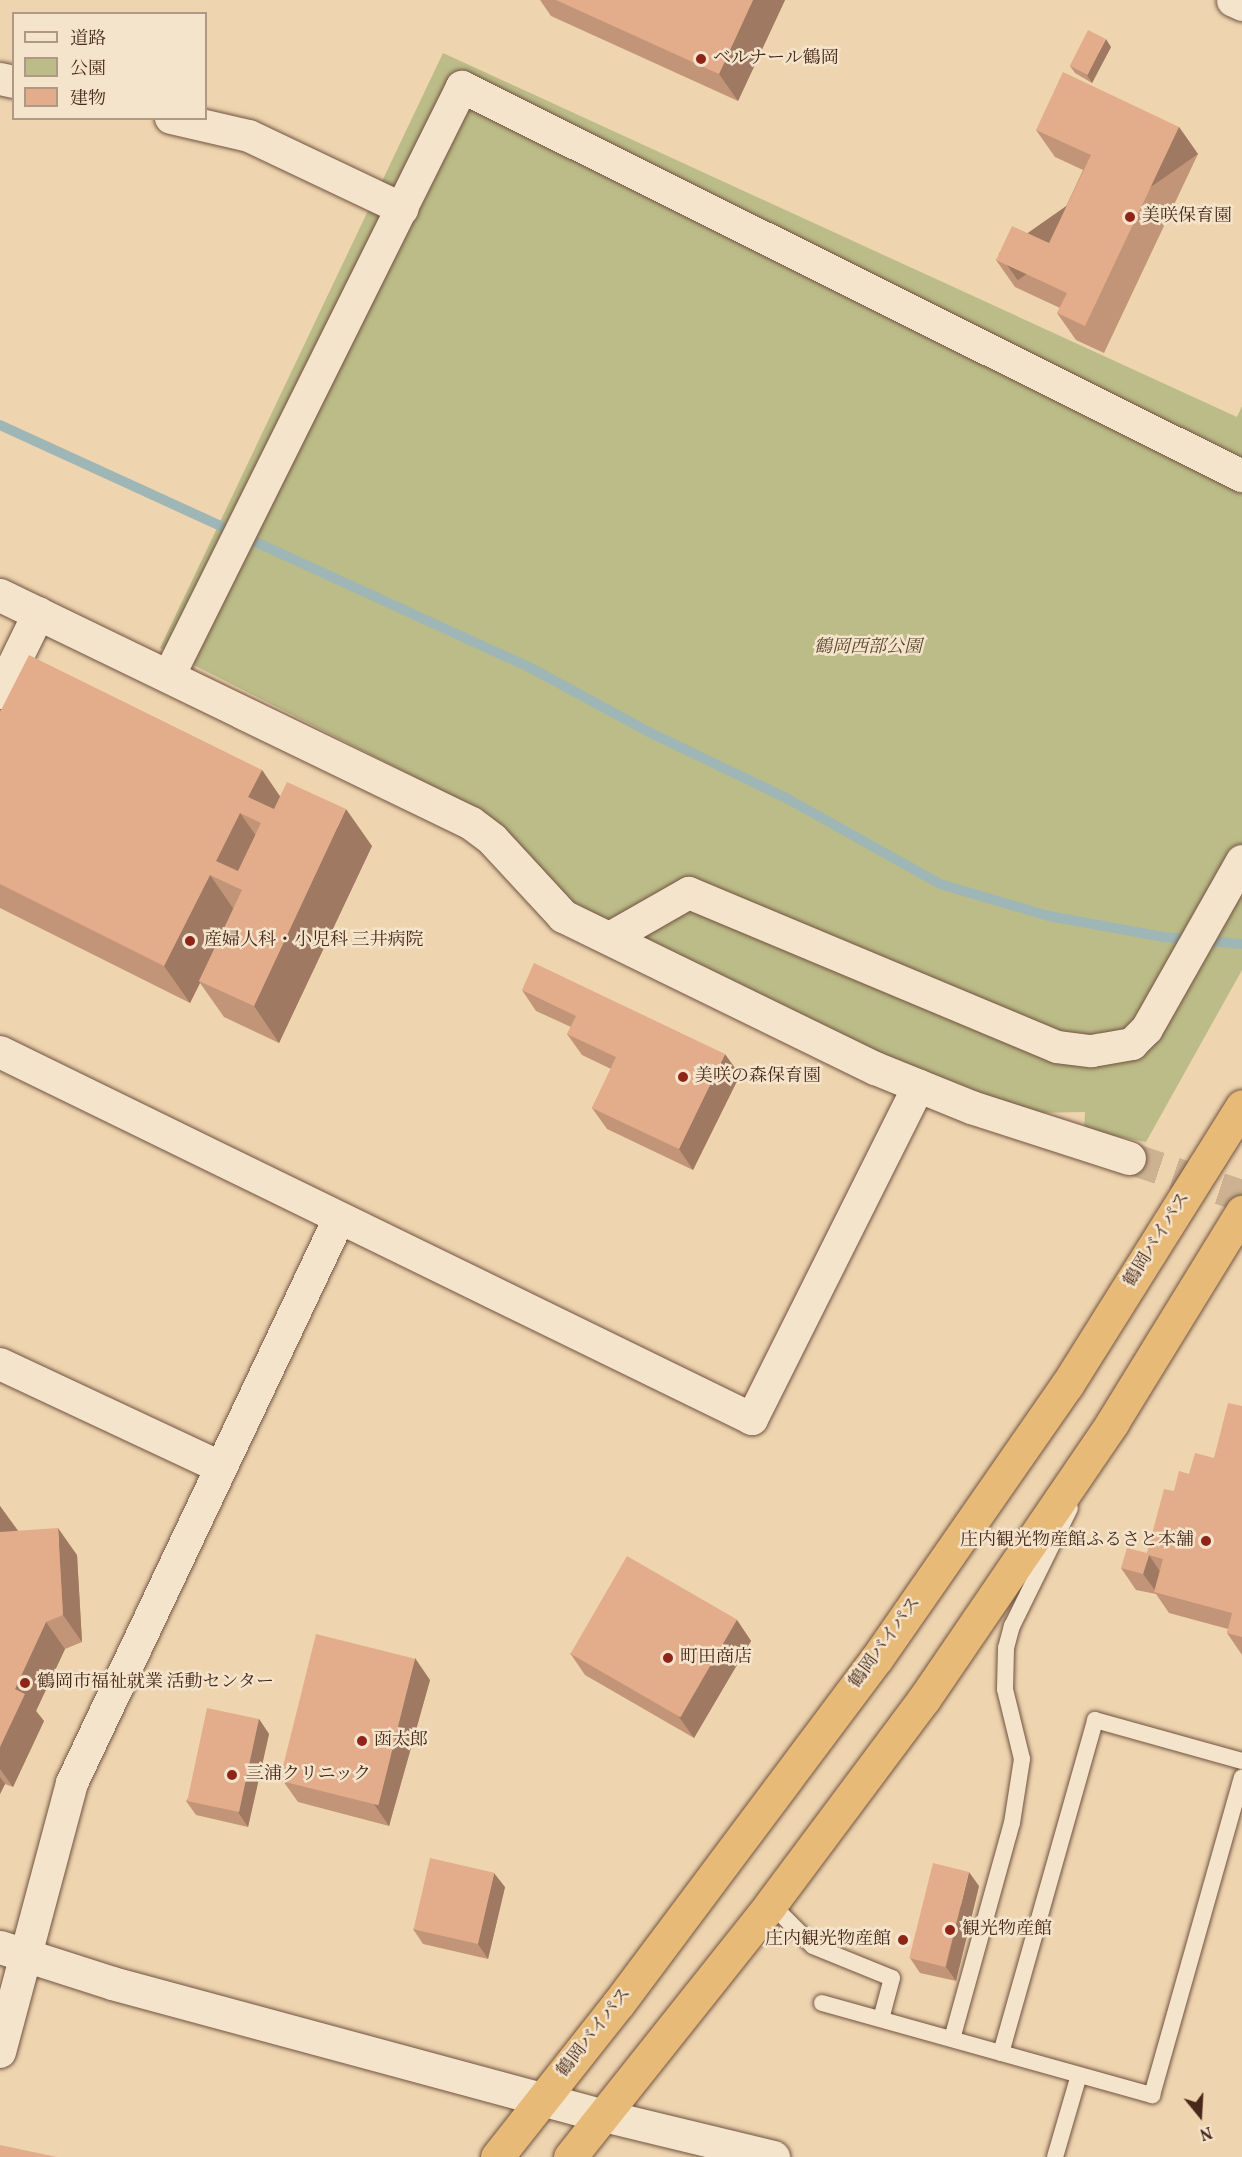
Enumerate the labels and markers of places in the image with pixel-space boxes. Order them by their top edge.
place label: ベルナール鶴岡 [713,48,839,70]
marker: ベルナール鶴岡 [694,52,708,66]
place label: 美咲保育園 [1142,206,1232,228]
marker: 美咲保育園 [1123,210,1137,224]
place label: 産婦人科・小児科 三井病院 [204,930,424,952]
marker: 産婦人科・小児科 三井病院 [181,932,199,950]
place label: 美咲の森保育園 [695,1066,821,1088]
marker: 美咲の森保育園 [676,1070,690,1084]
place label: 庄内観光物産館ふるさと本舗 [960,1530,1194,1552]
marker: 庄内観光物産館ふるさと本舗 [1199,1534,1213,1548]
place label: 町田商店 [680,1647,752,1669]
marker: 町田商店 [661,1651,675,1665]
place label: 鶴岡市福祉就業 活動センター [37,1672,275,1694]
marker: 鶴岡市福祉就業 活動センター [18,1676,32,1690]
place label: 函太郎 [374,1730,428,1752]
marker: 函太郎 [355,1734,369,1748]
place label: 三浦クリニック [246,1764,372,1786]
marker: 三浦クリニック [223,1766,241,1784]
place label: 観光物産館 [962,1919,1052,1941]
marker: 観光物産館 [943,1923,957,1937]
place label: 庄内観光物産館 [765,1929,891,1951]
marker: 庄内観光物産館 [896,1933,910,1947]

